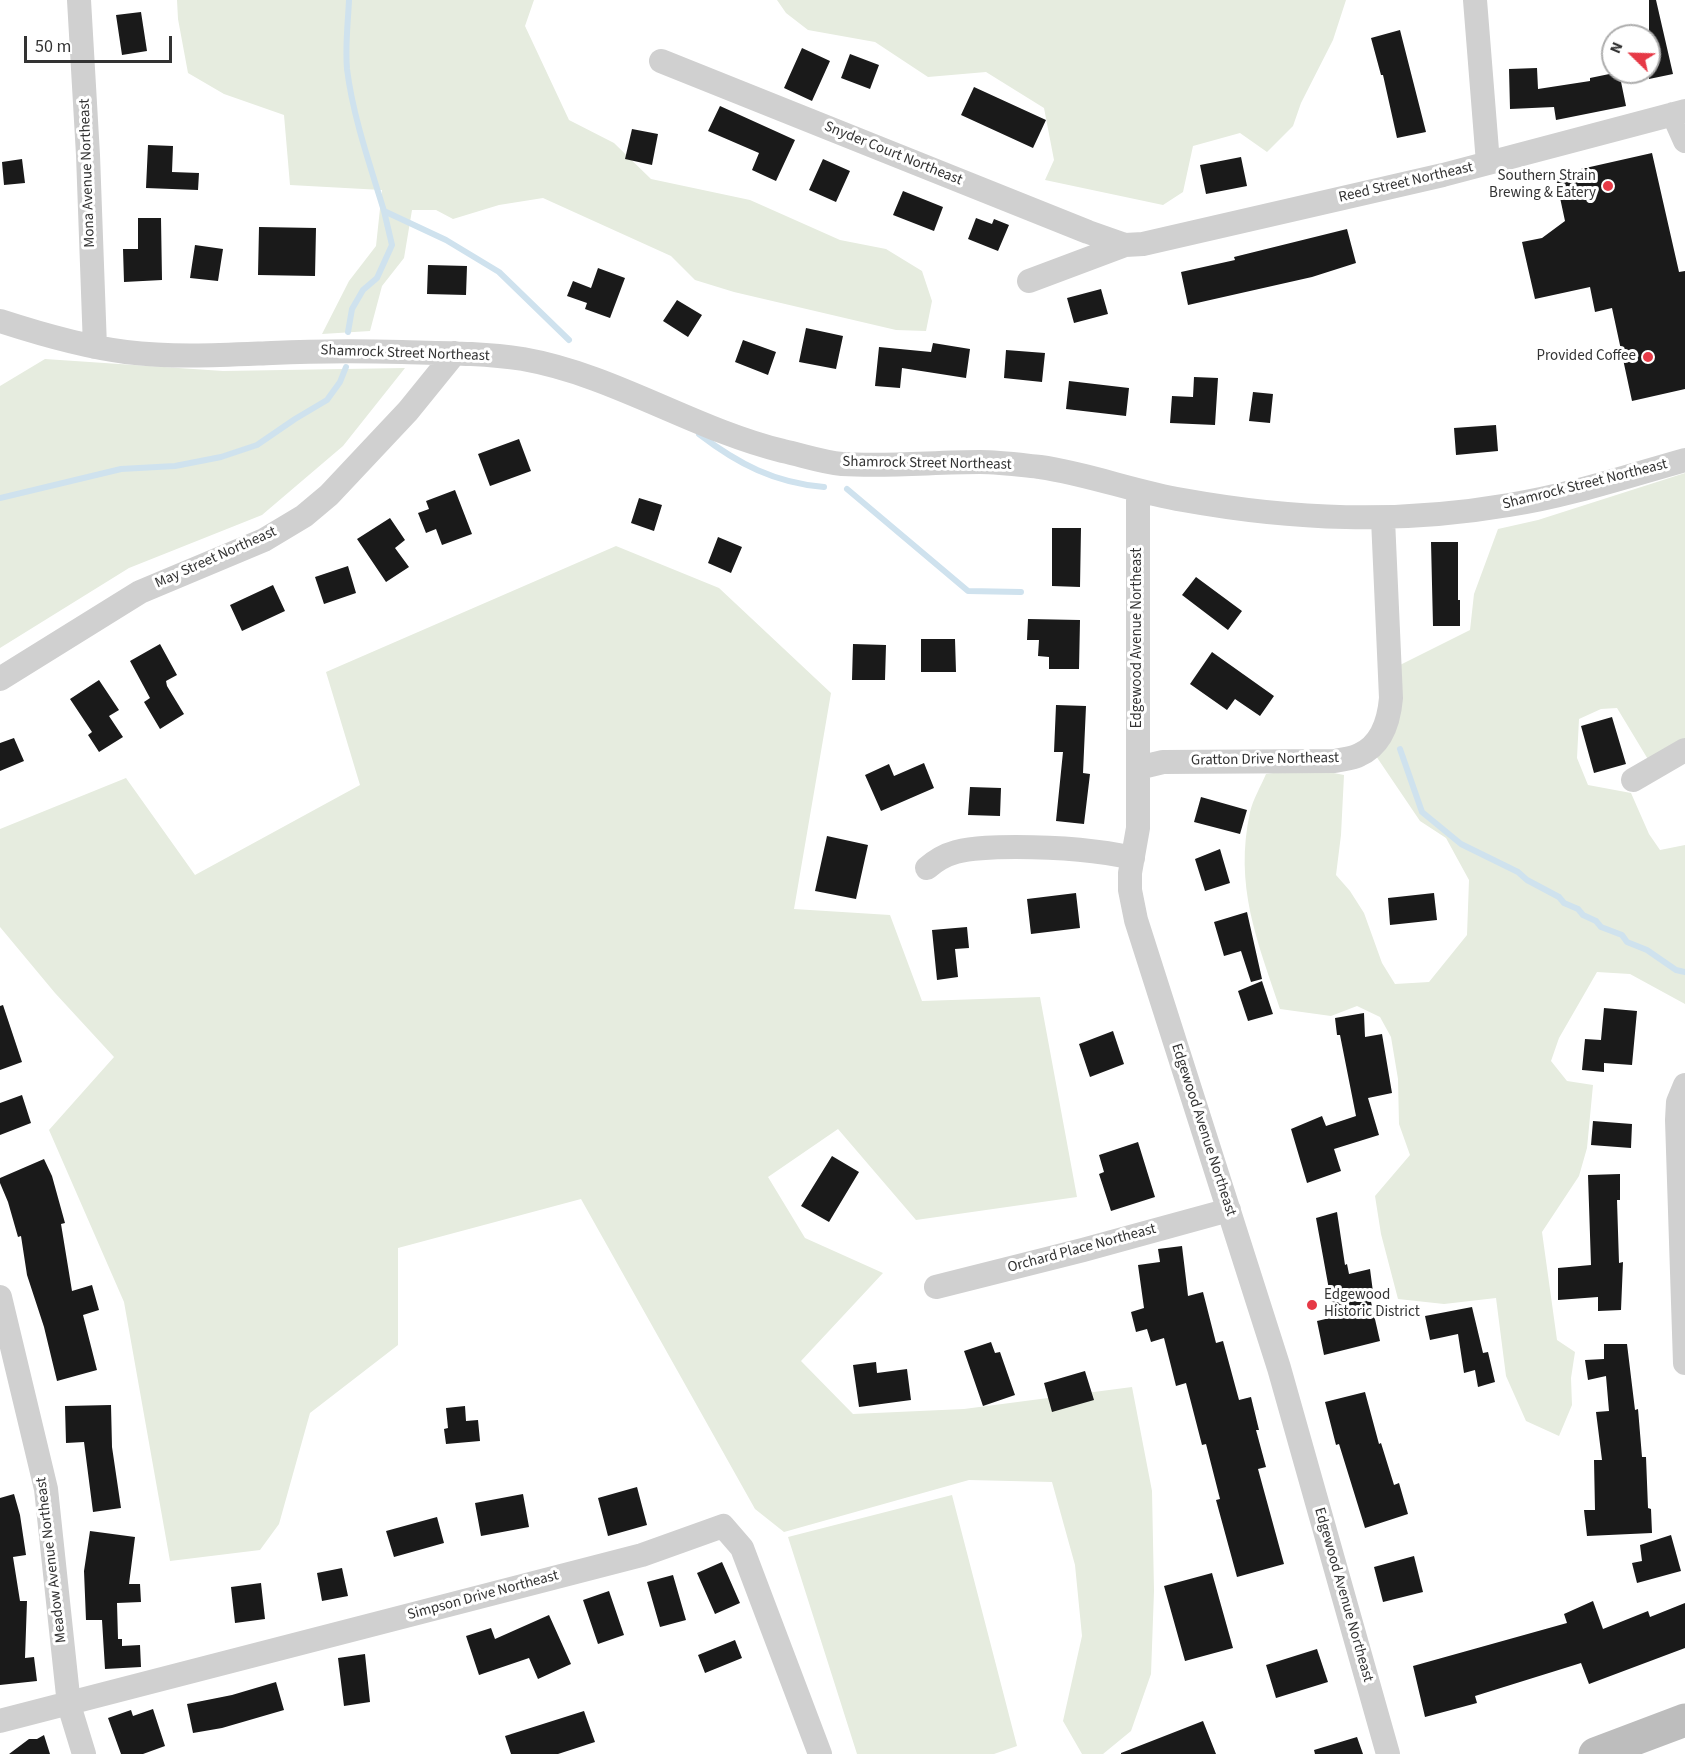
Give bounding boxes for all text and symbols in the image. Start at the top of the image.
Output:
scale bar [27,24,176,62]
north arrow [1601,24,1661,84]
text: 50 m [35,34,71,59]
text: N [1604,39,1628,57]
street label: Mona Avenue Northeast [76,98,100,248]
street label: Snyder Court Northeast [821,118,965,190]
street label: Reed Street Northeast [1337,159,1475,207]
place label: Southern Strain Brewing & Eatery [1489,168,1596,203]
marker: Southern Strain Brewing & Eatery [1601,179,1615,193]
street label: Shamrock Street Northeast [320,342,490,366]
place label: Provided Coffee [1537,348,1636,366]
marker: Provided Coffee [1641,350,1655,364]
street label: Shamrock Street Northeast [842,454,1012,474]
street label: Shamrock Street Northeast [1501,456,1669,514]
street label: May Street Northeast [152,523,280,593]
street label: Edgewood Avenue Northeast [1129,548,1147,728]
street label: Gratton Drive Northeast [1191,750,1339,770]
street label: Edgewood Avenue Northeast [1167,1041,1239,1219]
street label: Orchard Place Northeast [1006,1221,1158,1277]
place label: Edgewood Historic District [1324,1287,1420,1322]
marker: Edgewood Historic District [1305,1298,1319,1312]
street label: Meadow Avenue Northeast [33,1476,71,1644]
street label: Edgewood Avenue Northeast [1309,1506,1377,1684]
street label: Simpson Drive Northeast [405,1567,561,1625]

